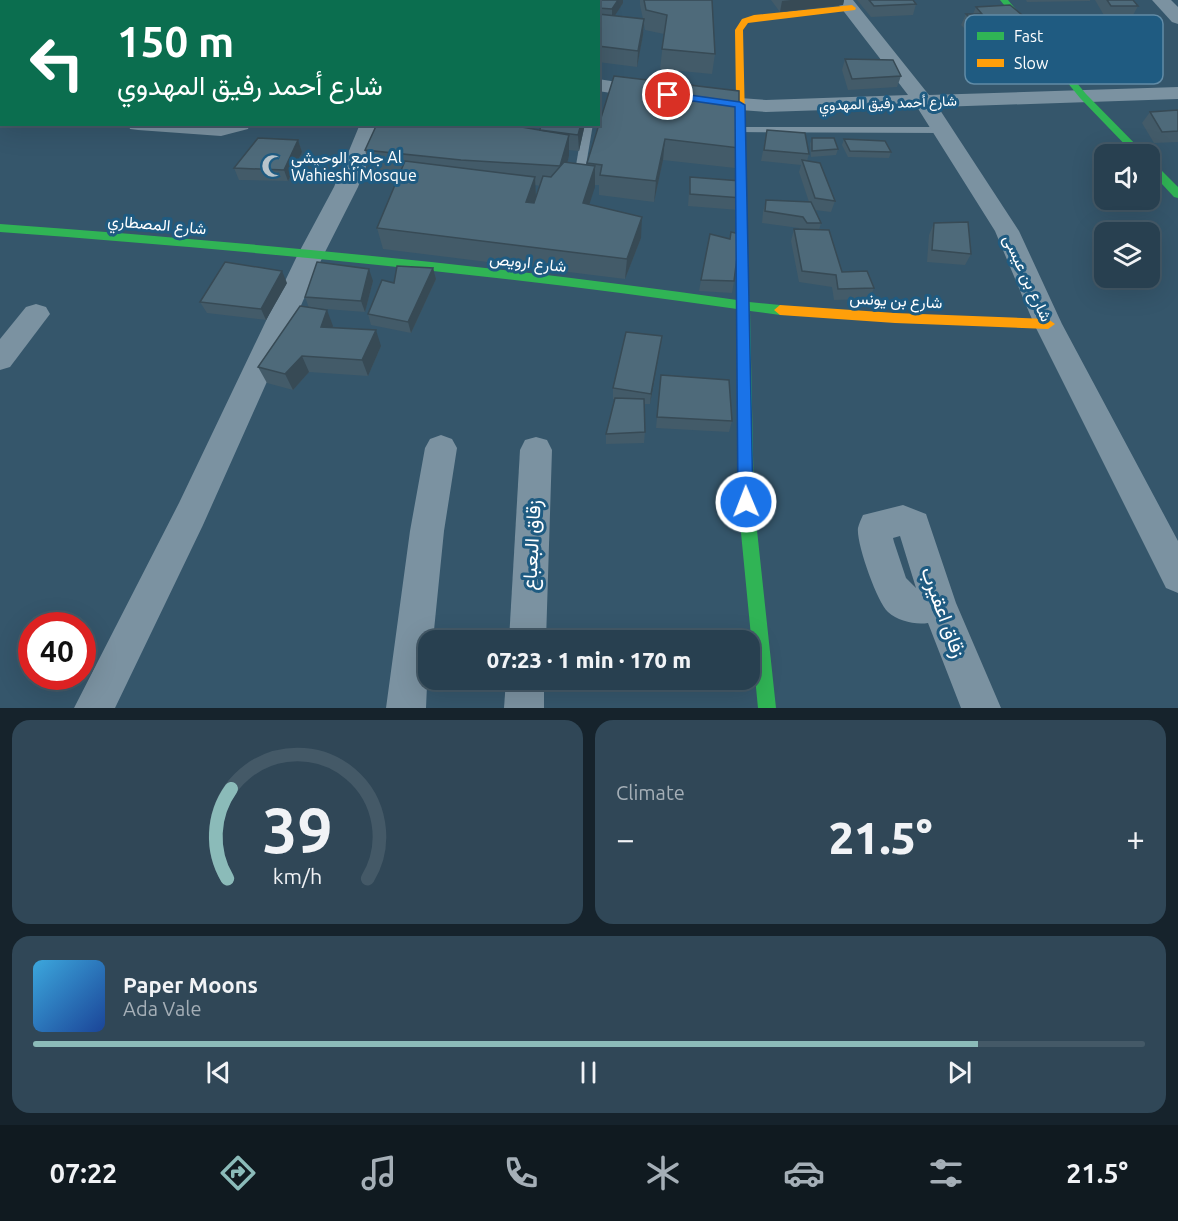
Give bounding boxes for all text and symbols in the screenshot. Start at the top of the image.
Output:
legend [965,15,1163,84]
text: 150 m [117,18,234,65]
icon: left [18,24,96,102]
text: Fast [1014,27,1044,45]
text: Slow [1014,54,1049,72]
pin [642,69,693,120]
text: شارع أحمد رفيق المهدوي [117,70,383,100]
icon: arrive [651,78,684,111]
street label: شارع أحمد رفيق المهدوي [819,93,957,117]
map controls [1094,144,1160,288]
button: sound [1094,144,1160,210]
place label: جامع الوحيشي Al Wahieshi Mosque [291,148,417,184]
mosque icon: جامع الوحيشي Al Wahieshi Mosque [260,153,286,179]
street label: شارع المصطاري [107,211,207,242]
button: layers [1094,222,1160,288]
street label: شارع بن عيسى [997,232,1056,326]
street label: شارع ارويص [488,249,567,278]
street label: شارع بن يونس [849,289,943,314]
position arrow [714,470,778,534]
street label: زقاق البعباع [517,499,548,591]
street label: زقاق اعقيرب [915,563,971,661]
speed limit sign: 40 [18,612,96,690]
text: 07:23 · 1 min · 170 m [487,647,691,672]
text: Climate [616,781,685,804]
text: 39 [262,795,333,865]
text: 21.5° [829,812,932,863]
text: − [616,820,635,857]
text: + [1126,820,1145,857]
text: km/h [273,864,322,888]
text: Paper Moons [123,972,258,997]
text: Ada Vale [123,997,201,1020]
icon: previous [202,1056,235,1089]
icon: pause [572,1056,605,1089]
icon: next [943,1056,976,1089]
icon: directions [217,1152,259,1194]
icon: music [358,1152,400,1194]
icon: phone [500,1152,542,1194]
icon: climate [642,1152,684,1194]
icon: car [783,1152,825,1194]
icon: filters [925,1152,967,1194]
text: 07:22 [50,1158,117,1188]
text: 21.5° [1066,1158,1128,1188]

